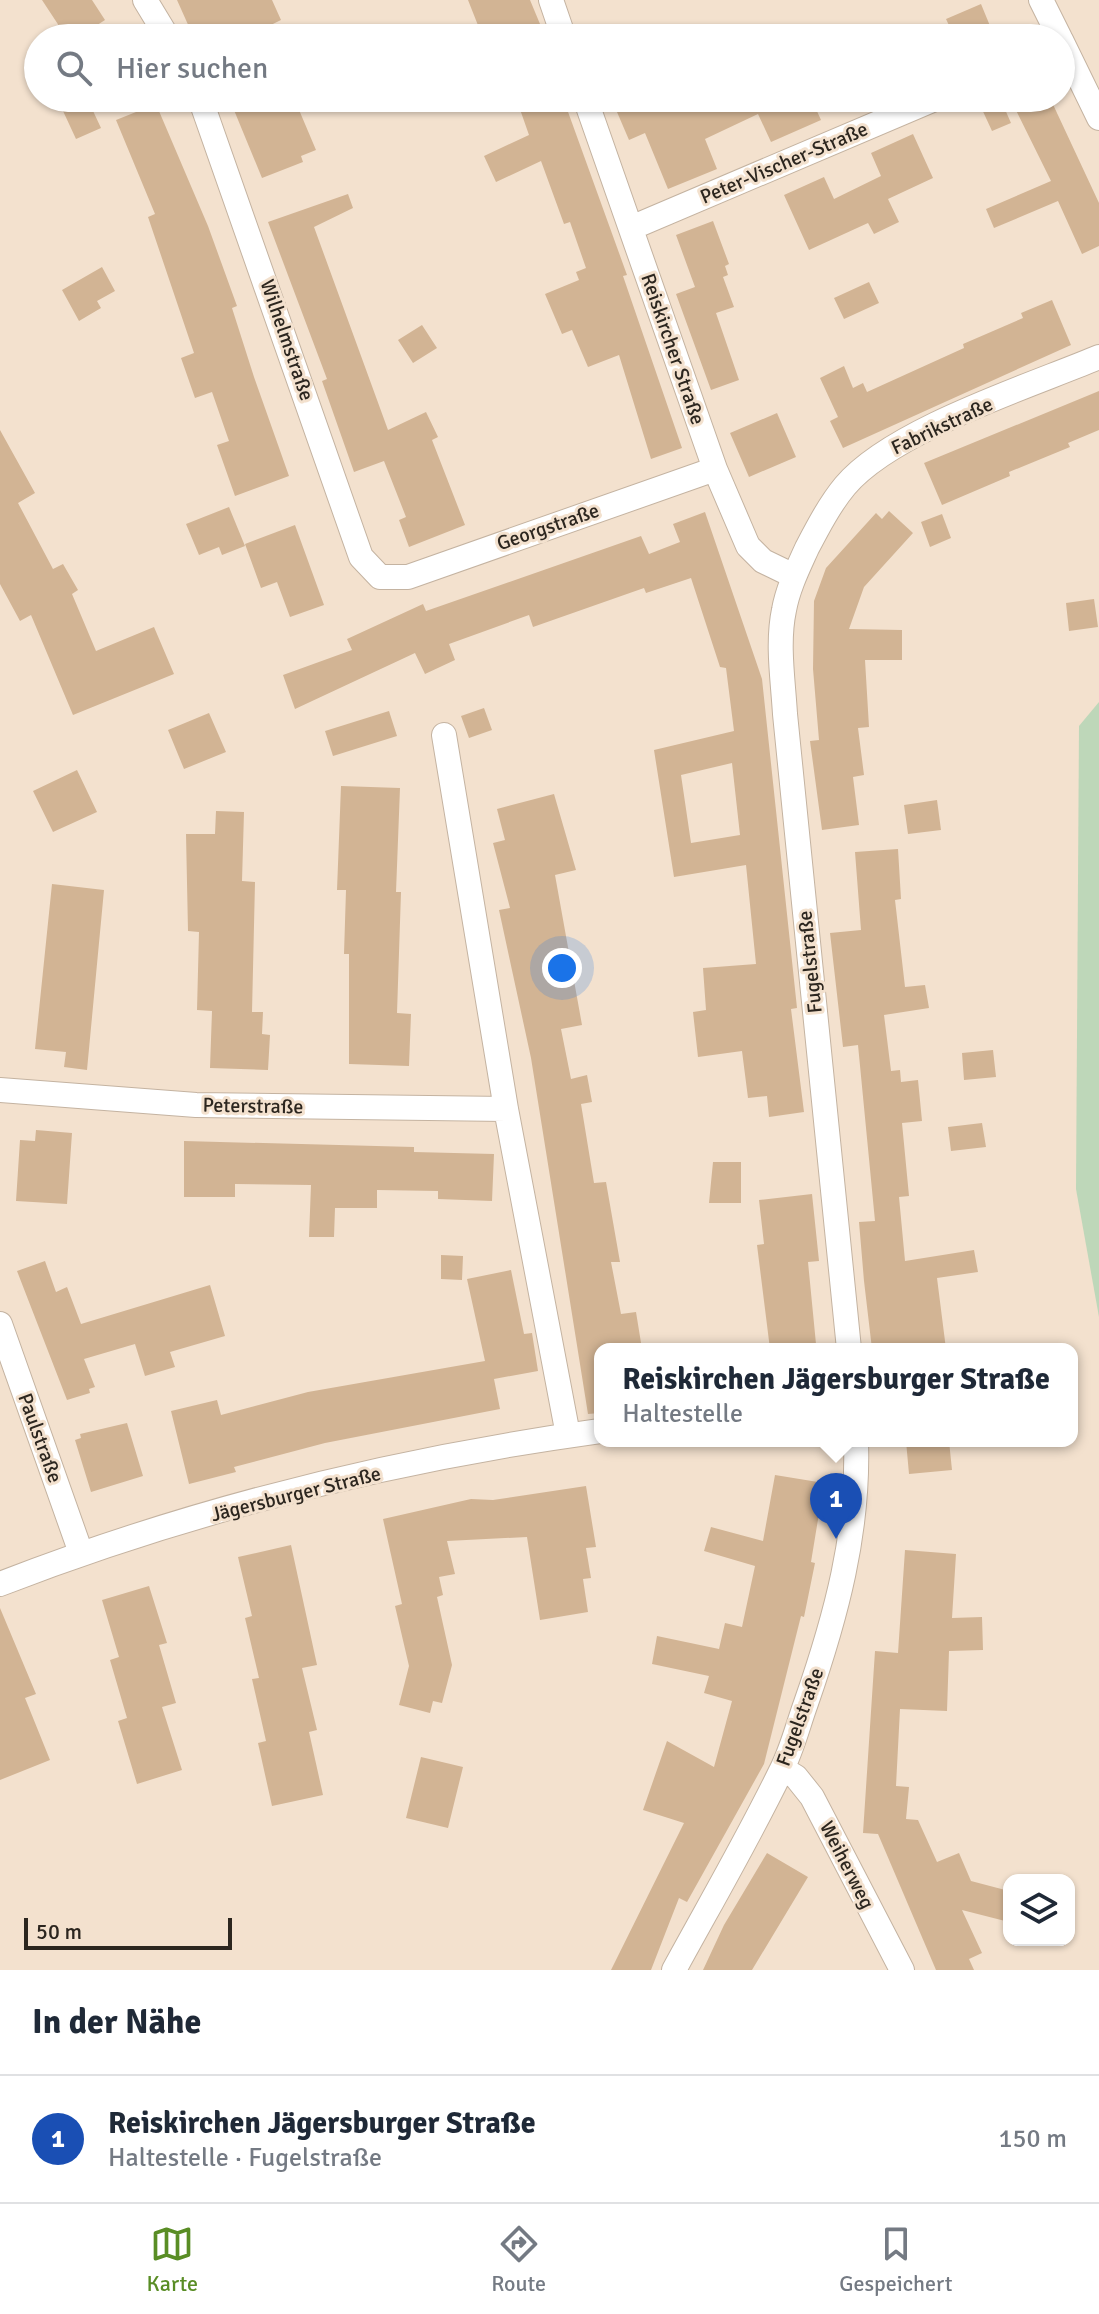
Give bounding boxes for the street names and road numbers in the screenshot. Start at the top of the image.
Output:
street label: Peter-Vischer-Straße [696,116,872,210]
street label: Reiskircher Straße [635,270,711,428]
street label: Wilhelmstraße [255,276,319,404]
street label: Fabrikstraße [887,392,997,460]
street label: Georgstraße [494,498,602,556]
street label: Fugelstraße [792,909,828,1015]
street label: Peterstraße [202,1093,304,1119]
street label: Paulstraße [12,1390,68,1486]
street label: Jägersburger Straße [208,1461,384,1527]
street label: Fugelstraße [771,1664,829,1770]
street label: Weiherweg [814,1817,880,1913]

